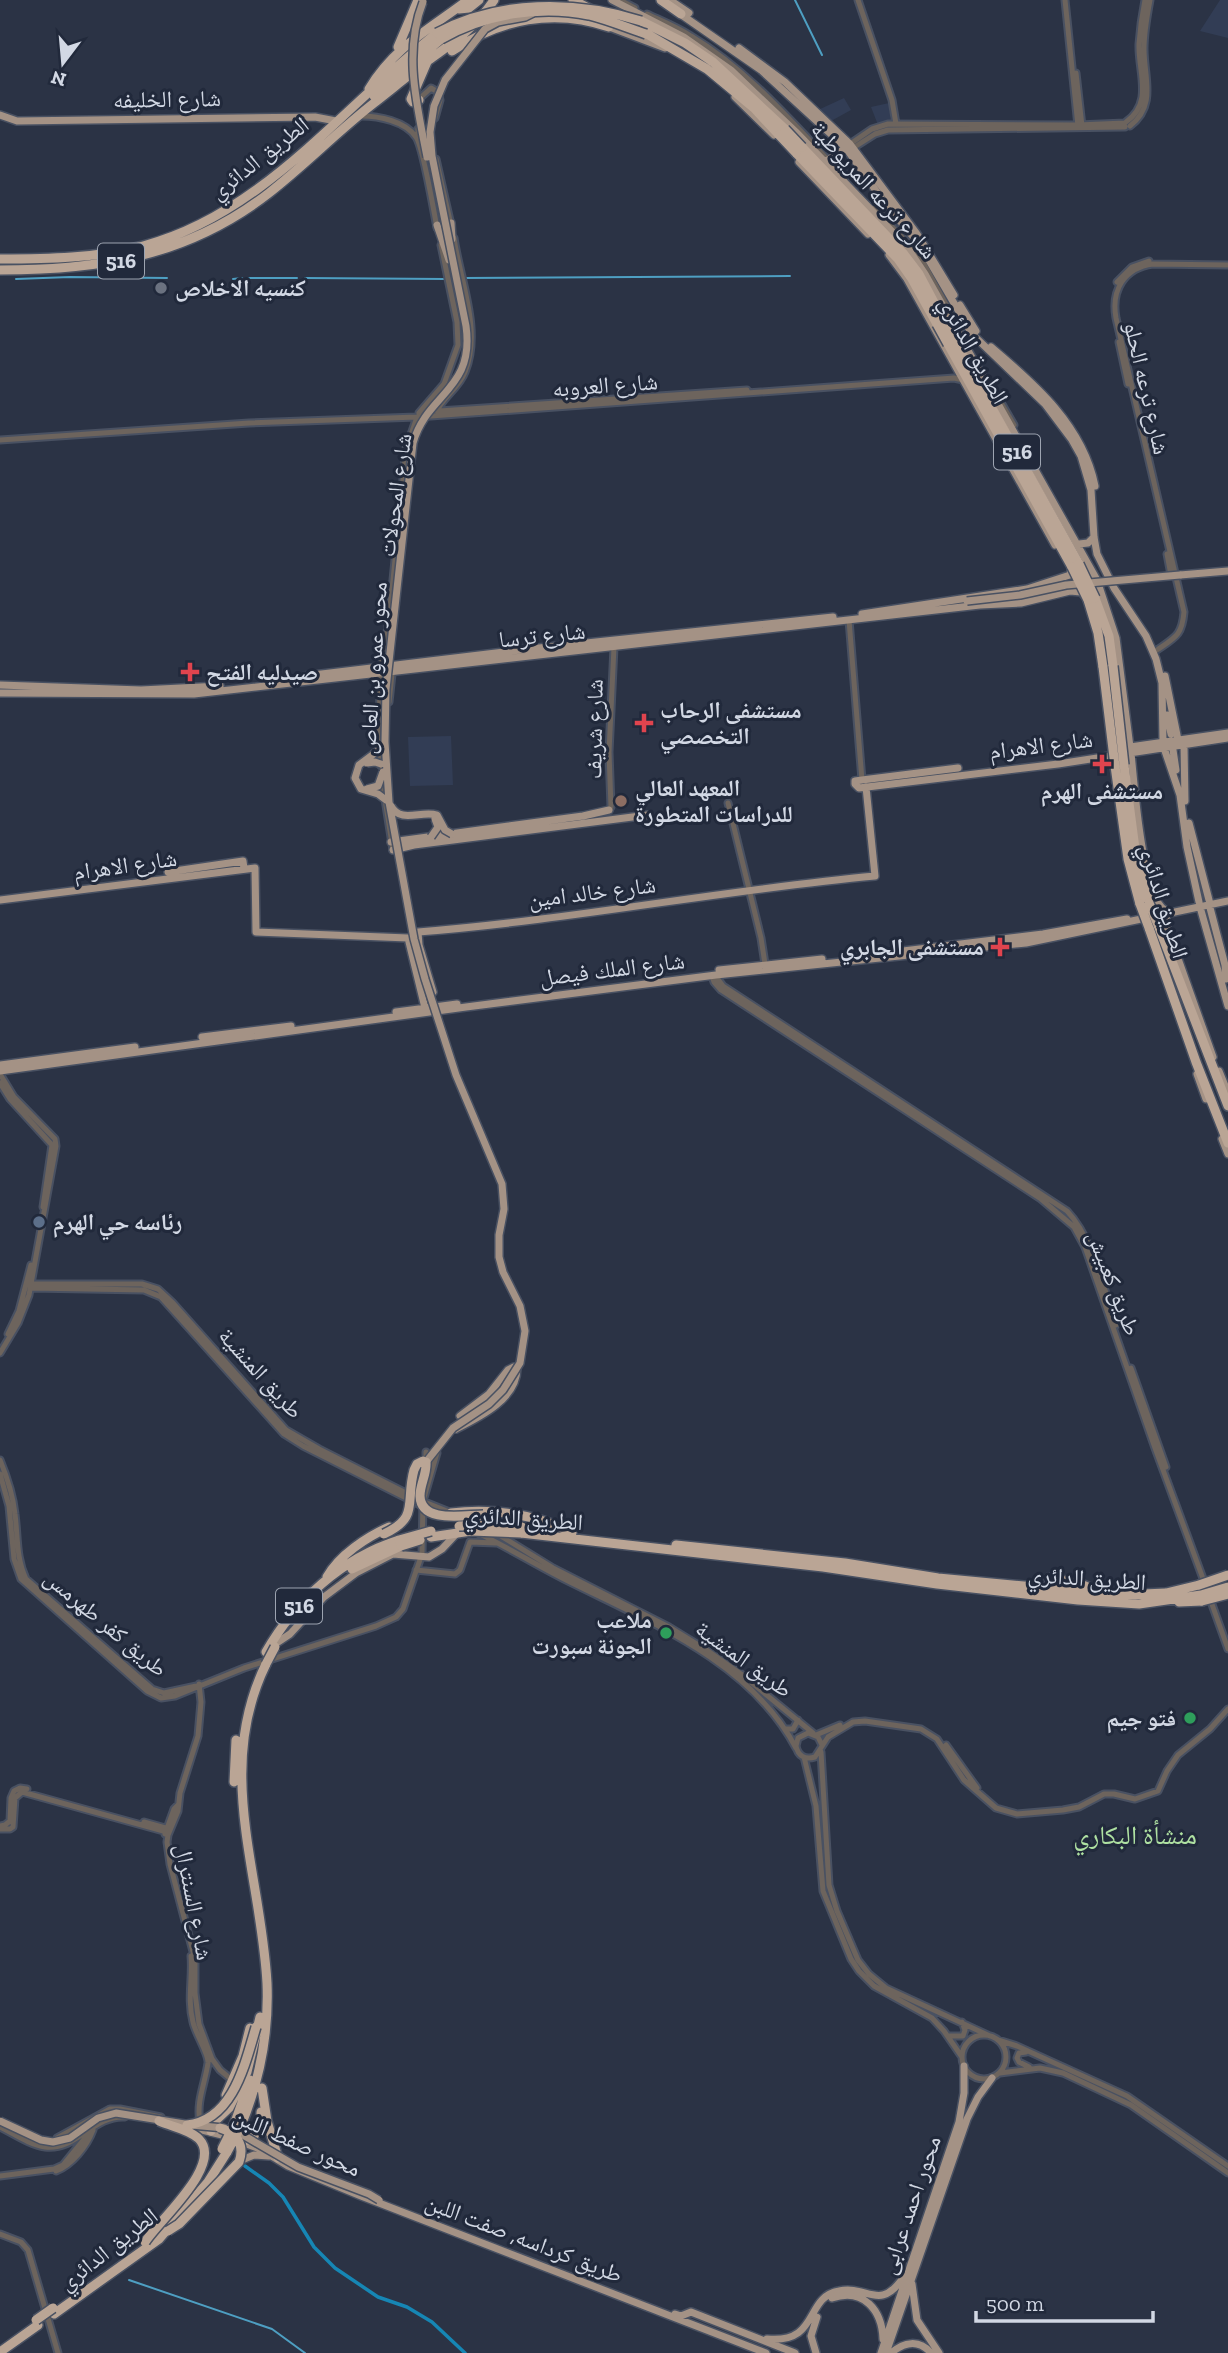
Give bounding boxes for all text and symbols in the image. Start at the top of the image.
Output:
north arrow [28,28,98,98]
text: N [48,66,69,92]
street label: شارع الخليفه [113,84,221,115]
street label: الطريق الدائري [204,110,317,209]
street label: شارع ترعه المريوطية [804,116,943,265]
road number: 516 [98,244,144,278]
place label: كنسيه الاخلاص [175,274,306,302]
marker: كنسيه الاخلاص [153,280,169,296]
street label: الطريق الدائري [929,291,1015,411]
street label: شارع ترعه الحلو [1117,319,1176,457]
street label: شارع العروبه [551,367,659,404]
street label: شارع المحولات [372,431,419,559]
road number: 516 [994,434,1040,470]
street label: محور عمرو بن العاص [353,581,393,755]
street label: شارع ترسا [497,617,587,654]
place label: صيدليه الفتح [206,658,318,687]
marker: صيدليه الفتح [180,662,200,682]
street label: شارع شريف [579,679,610,779]
place label: مستشفى الرحاب التخصصي [660,696,802,755]
marker: مستشفى الرحاب التخصصي [634,713,654,733]
street label: شارع الاهرام [988,725,1095,767]
marker: مستشفى الهرم [1092,754,1112,774]
place label: المعهد العالي للدراسات المتطورة [635,774,793,828]
place label: مستشفى الهرم [1041,777,1163,807]
marker: المعهد العالي للدراسات المتطورة [613,793,629,809]
street label: الطريق الدائري [1129,840,1195,963]
street label: شارع الاهرام [72,844,179,888]
street label: شارع خالد امين [527,870,657,915]
place label: مستشفى الجابري [840,933,984,966]
marker: مستشفى الجابري [990,937,1010,957]
street label: شارع الملك فيصل [538,946,686,993]
place label: رئاسه حي الهرم [53,1208,182,1241]
marker: رئاسه حي الهرم [31,1214,47,1230]
street label: طريق كعبيش [1081,1227,1147,1339]
street label: طريق المنشية [213,1322,309,1424]
street label: الطريق الدائري [464,1500,584,1541]
street label: الطريق الدائري [1027,1560,1147,1601]
street label: طريق كفر طهرمس [39,1563,173,1683]
road number: 516 [276,1588,322,1624]
place label: ملاعب الجونة سبورت [532,1606,652,1660]
street label: طريق المنشية [690,1615,798,1703]
marker: ملاعب الجونة سبورت [658,1625,674,1641]
place label: فتو جيم [1106,1704,1176,1734]
marker: فتو جيم [1182,1710,1198,1726]
district label: منشأة البكاري [1073,1819,1197,1856]
street label: شارع السنترال [168,1841,219,1963]
street label: محور صفط اللبن [229,2101,365,2183]
street label: محور احمد عرابى [873,2132,947,2278]
street label: طريق كرداسه, صفت اللبن [422,2188,626,2288]
street label: الطريق الدائري [53,2201,166,2300]
scale bar [976,2280,1153,2324]
text: 500 m [986,2291,1044,2316]

